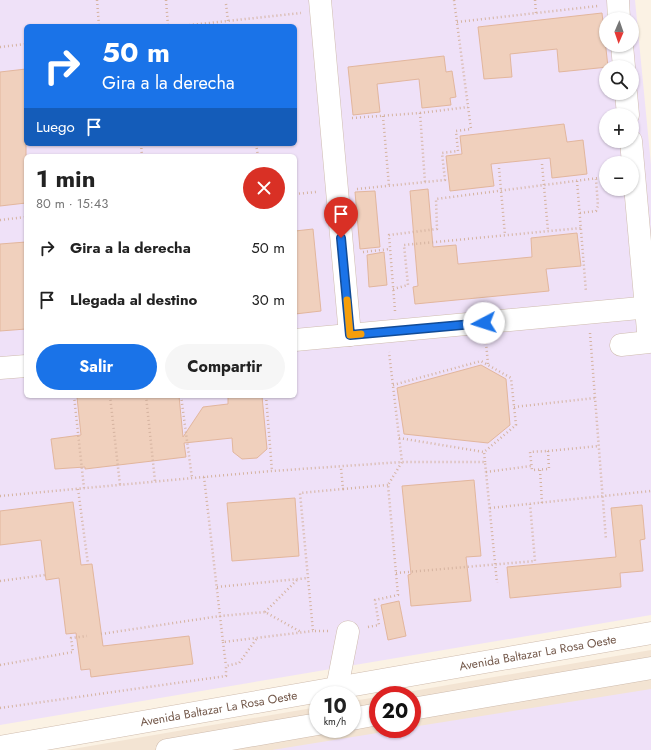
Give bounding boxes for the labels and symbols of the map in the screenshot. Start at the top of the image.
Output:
north arrow [599,12,639,52]
pin [324,197,358,238]
position arrow [463,302,505,344]
street label: Avenida Baltazar La Rosa Oeste [458,630,618,675]
street label: Avenida Baltazar La Rosa Oeste [139,686,299,731]
speed limit sign: 20 [369,686,421,738]

